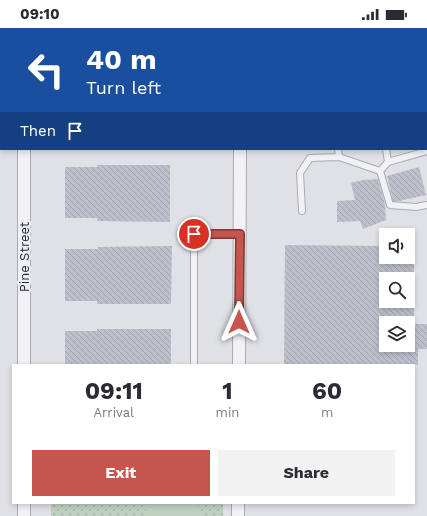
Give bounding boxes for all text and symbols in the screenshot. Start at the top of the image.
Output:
text: 09:10 [20,5,60,23]
text: 40 m [86,43,156,76]
icon: left [20,44,72,96]
text: Turn left [86,77,161,98]
icon: arrive [64,120,86,142]
text: Then [20,122,56,140]
pin [177,217,211,251]
street label: Pine Street [17,221,32,292]
icon: arrive [183,223,205,245]
map controls [379,228,415,352]
button: sound [379,228,415,264]
button: search [379,272,415,308]
position arrow [218,301,260,343]
button: layers [379,316,415,352]
text: 09:11 [85,377,143,405]
text: 1 [222,377,233,405]
text: 60 [312,377,342,405]
text: Arrival [93,405,134,420]
text: min [216,405,239,420]
text: m [321,405,333,420]
button: Exit [32,450,210,496]
button: Share [218,450,395,496]

